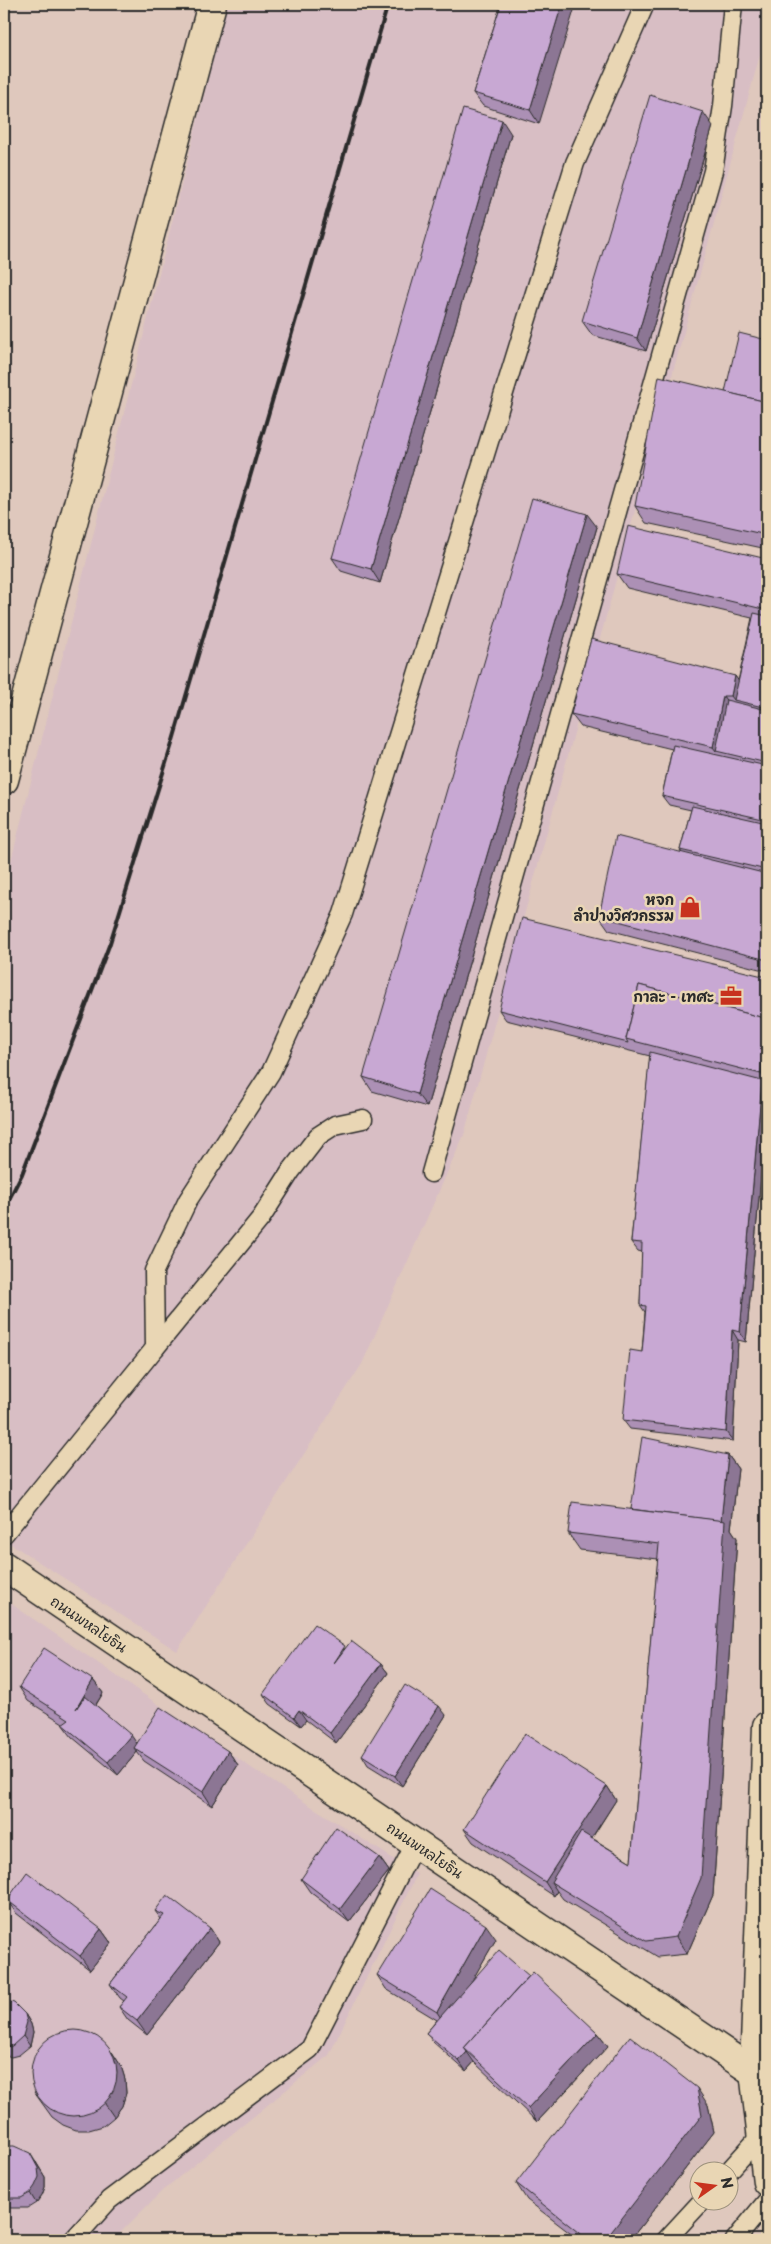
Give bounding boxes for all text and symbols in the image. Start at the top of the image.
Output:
place label: หจก ลำปางวิศวกรรม [573,889,674,926]
shop icon: หจก ลำปางวิศวกรรม [677,894,703,920]
office icon: กาละ - เทศะ [718,983,744,1009]
place label: กาละ - เทศะ [634,986,714,1007]
street label: ถนนพหลโยธิน [47,1591,132,1658]
street label: ถนนพหลโยธิน [383,1817,468,1884]
north arrow [688,2162,738,2212]
text: N [716,2175,739,2191]

